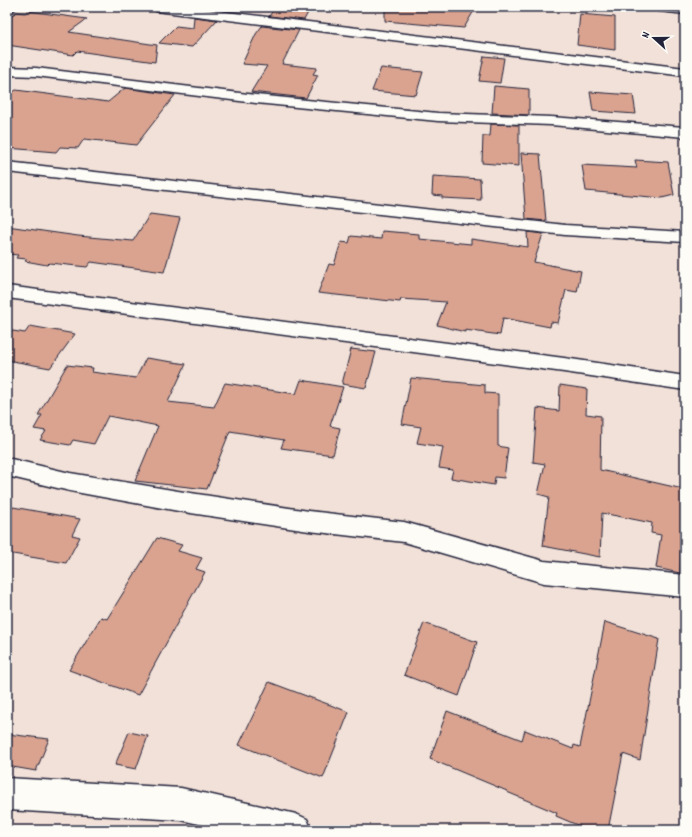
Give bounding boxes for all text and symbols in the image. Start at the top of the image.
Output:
north arrow [634,18,674,58]
text: N [638,29,655,41]

